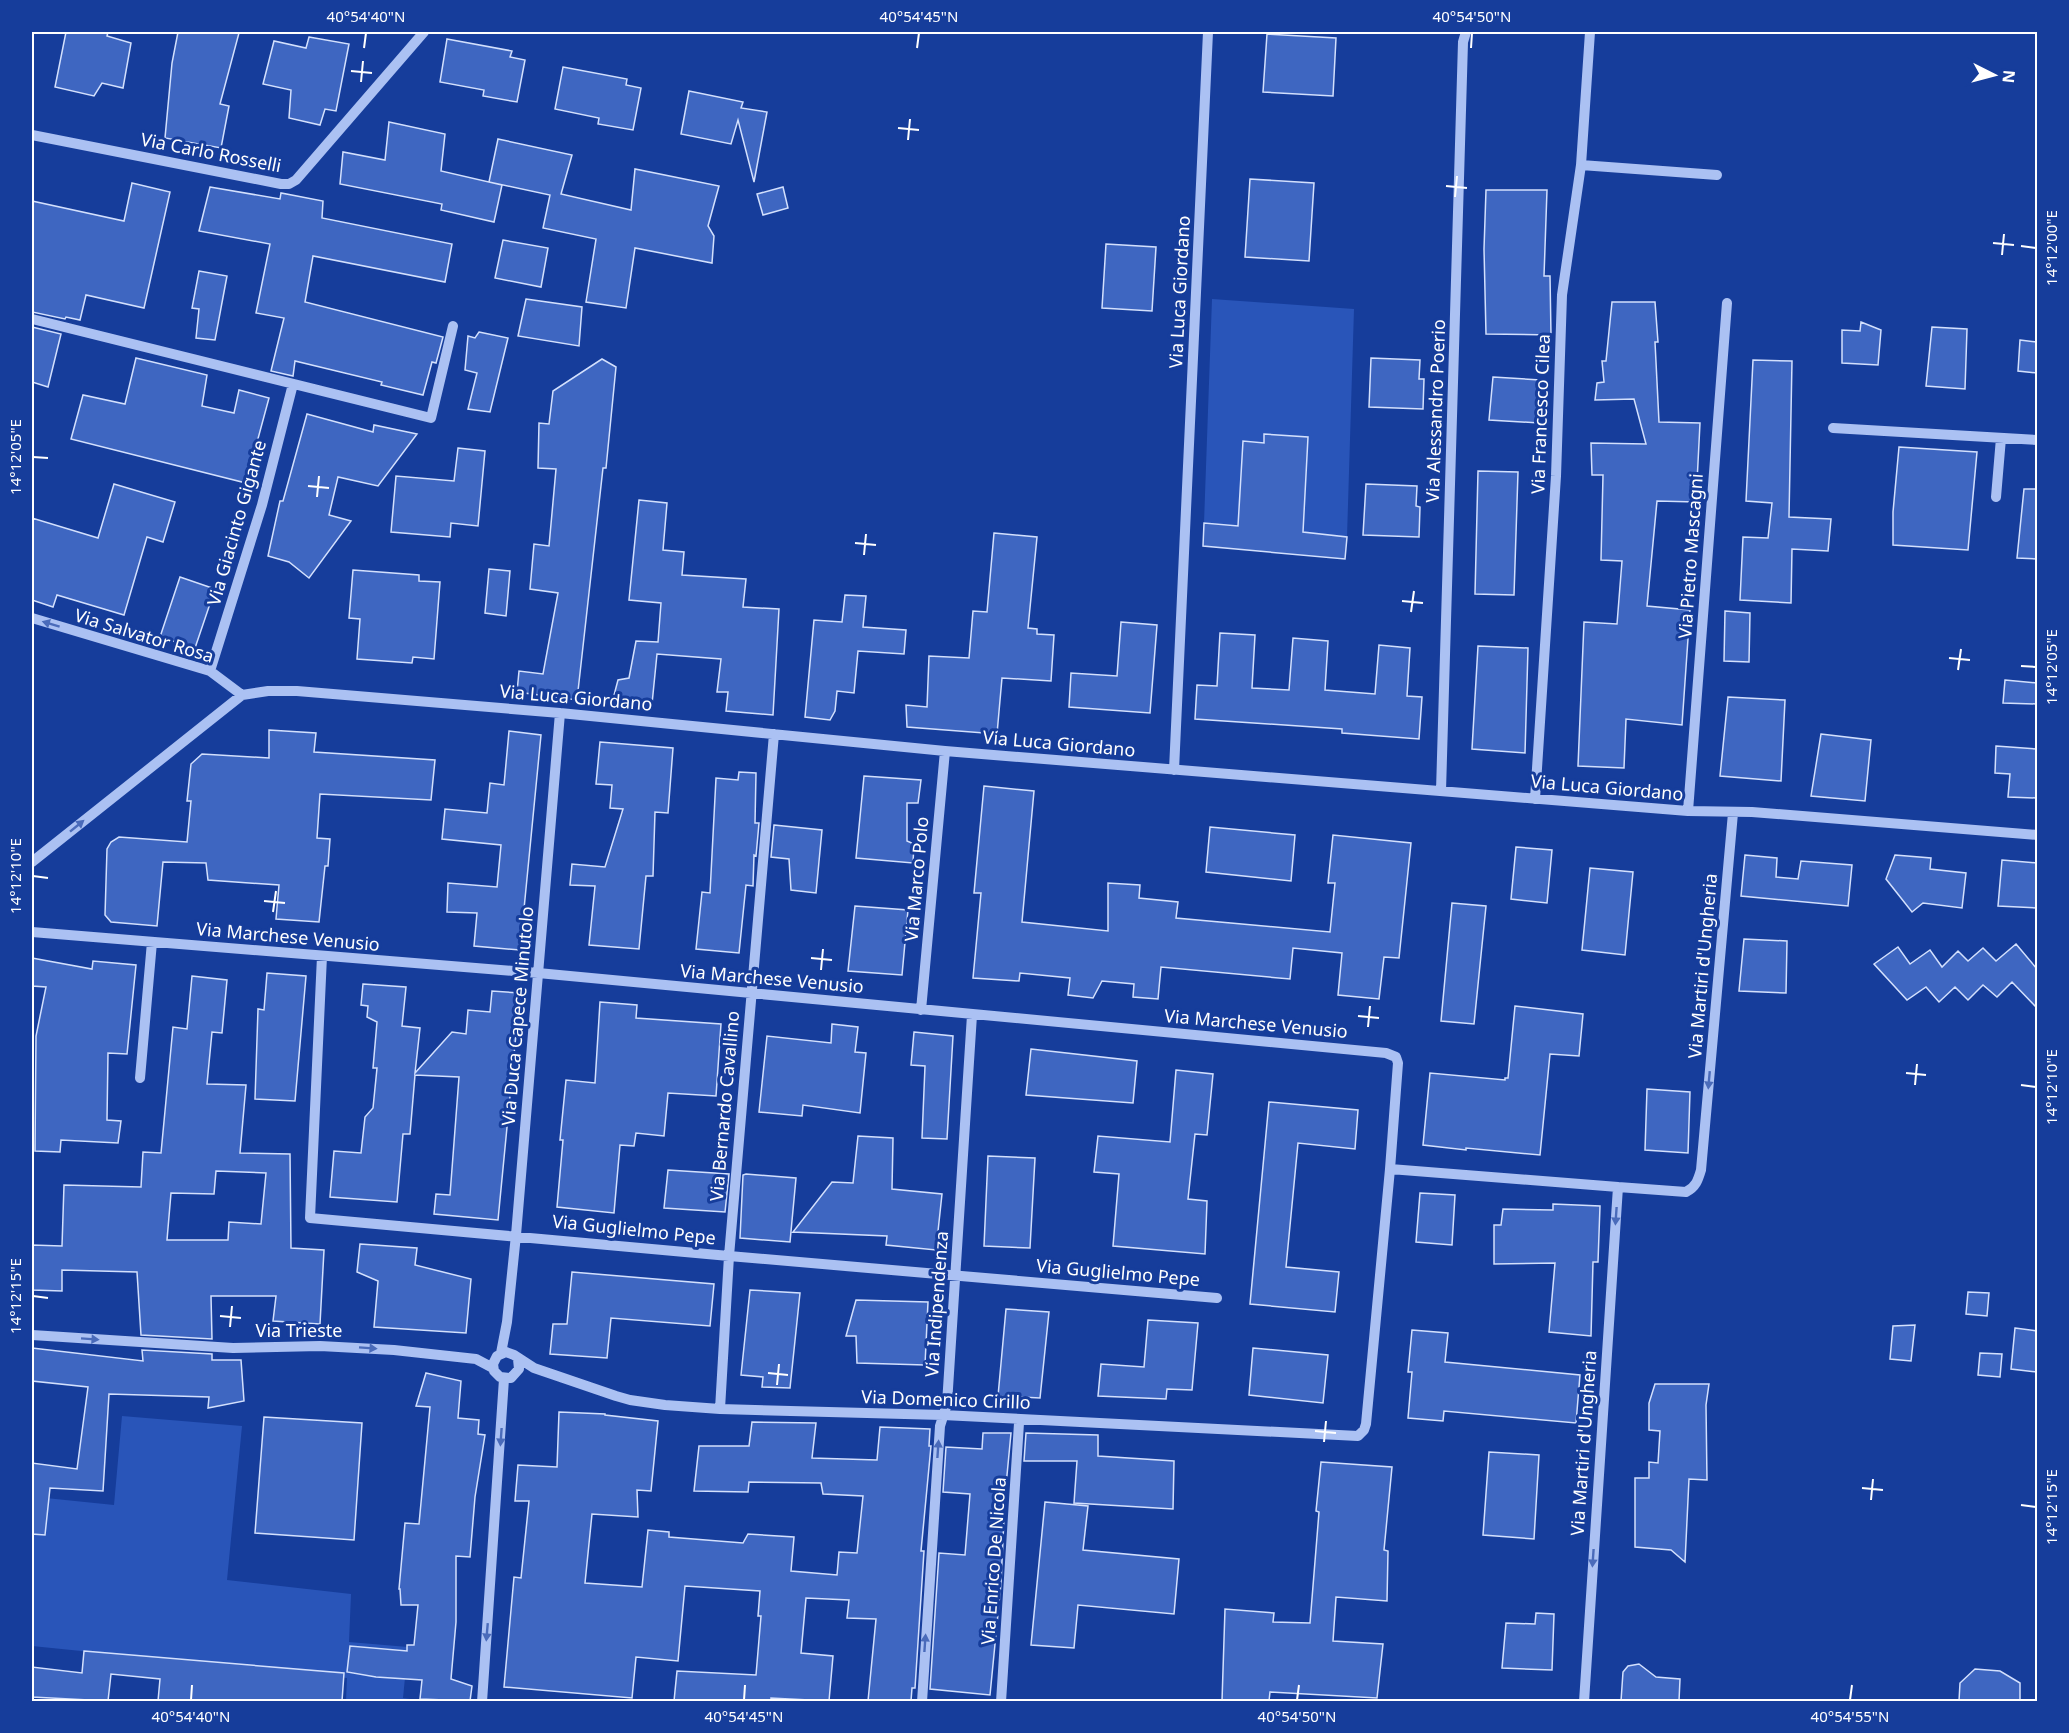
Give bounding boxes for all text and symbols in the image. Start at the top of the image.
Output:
text: 40°54'40"N [327,6,405,26]
text: 40°54'45"N [880,6,958,26]
text: 40°54'50"N [1433,6,1511,26]
north arrow [1964,45,2024,105]
text: N [1997,69,2021,84]
street label: Via Carlo Rosselli [139,127,284,177]
text: 14°12'00"E [2041,210,2061,286]
street label: Via Luca Giordano [1163,215,1195,369]
street label: Via Alessandro Poerio [1420,319,1450,503]
street label: Via Francesco Cilea [1525,333,1555,495]
text: 14°12'05"E [5,419,25,495]
street label: Via Giacinto Gigante [201,437,271,608]
street label: Via Pietro Mascagni [1672,472,1708,639]
street label: Via Salvator Rosa [72,602,217,668]
one-way arrow [42,619,60,628]
text: 14°12'05"E [2041,629,2061,705]
street label: Via Luca Giordano [499,678,653,716]
street label: Via Luca Giordano [982,724,1136,762]
street label: Via Luca Giordano [1530,768,1684,806]
street label: Via Marco Polo [899,815,933,942]
one-way arrow [69,819,85,832]
text: 14°12'10"E [5,838,25,914]
street label: Via Martiri d'Ungheria [1682,872,1722,1060]
street label: Via Duca Capece Minutolo [495,905,539,1127]
street label: Via Marchese Venusio [195,916,381,956]
street label: Via Marchese Venusio [679,958,865,998]
street label: Via Marchese Venusio [1163,1003,1349,1043]
street label: Via Bernardo Cavallino [704,1010,744,1202]
text: 14°12'10"E [2041,1049,2061,1125]
one-way arrow [1704,1071,1714,1090]
one-way arrow [1611,1207,1621,1226]
street label: Via Guglielmo Pepe [551,1208,717,1250]
street label: Via Indipendenza [919,1230,953,1378]
street label: Via Guglielmo Pepe [1035,1253,1201,1291]
text: 14°12'15"E [5,1258,25,1334]
street label: Via Trieste [256,1318,342,1342]
one-way arrow [80,1334,99,1344]
one-way arrow [359,1343,378,1353]
street label: Via Martiri d'Ungheria [1565,1349,1601,1536]
street label: Via Domenico Cirillo [861,1384,1031,1414]
one-way arrow [496,1428,506,1447]
one-way arrow [933,1439,943,1458]
text: 14°12'15"E [2041,1469,2061,1545]
street label: Via Enrico De Nicola [975,1476,1011,1646]
one-way arrow [1589,1548,1598,1567]
one-way arrow [482,1622,492,1641]
one-way arrow [921,1634,930,1653]
text: 40°54'40"N [152,1706,230,1726]
text: 40°54'45"N [705,1706,783,1726]
text: 40°54'50"N [1258,1706,1336,1726]
text: 40°54'55"N [1811,1706,1889,1726]

